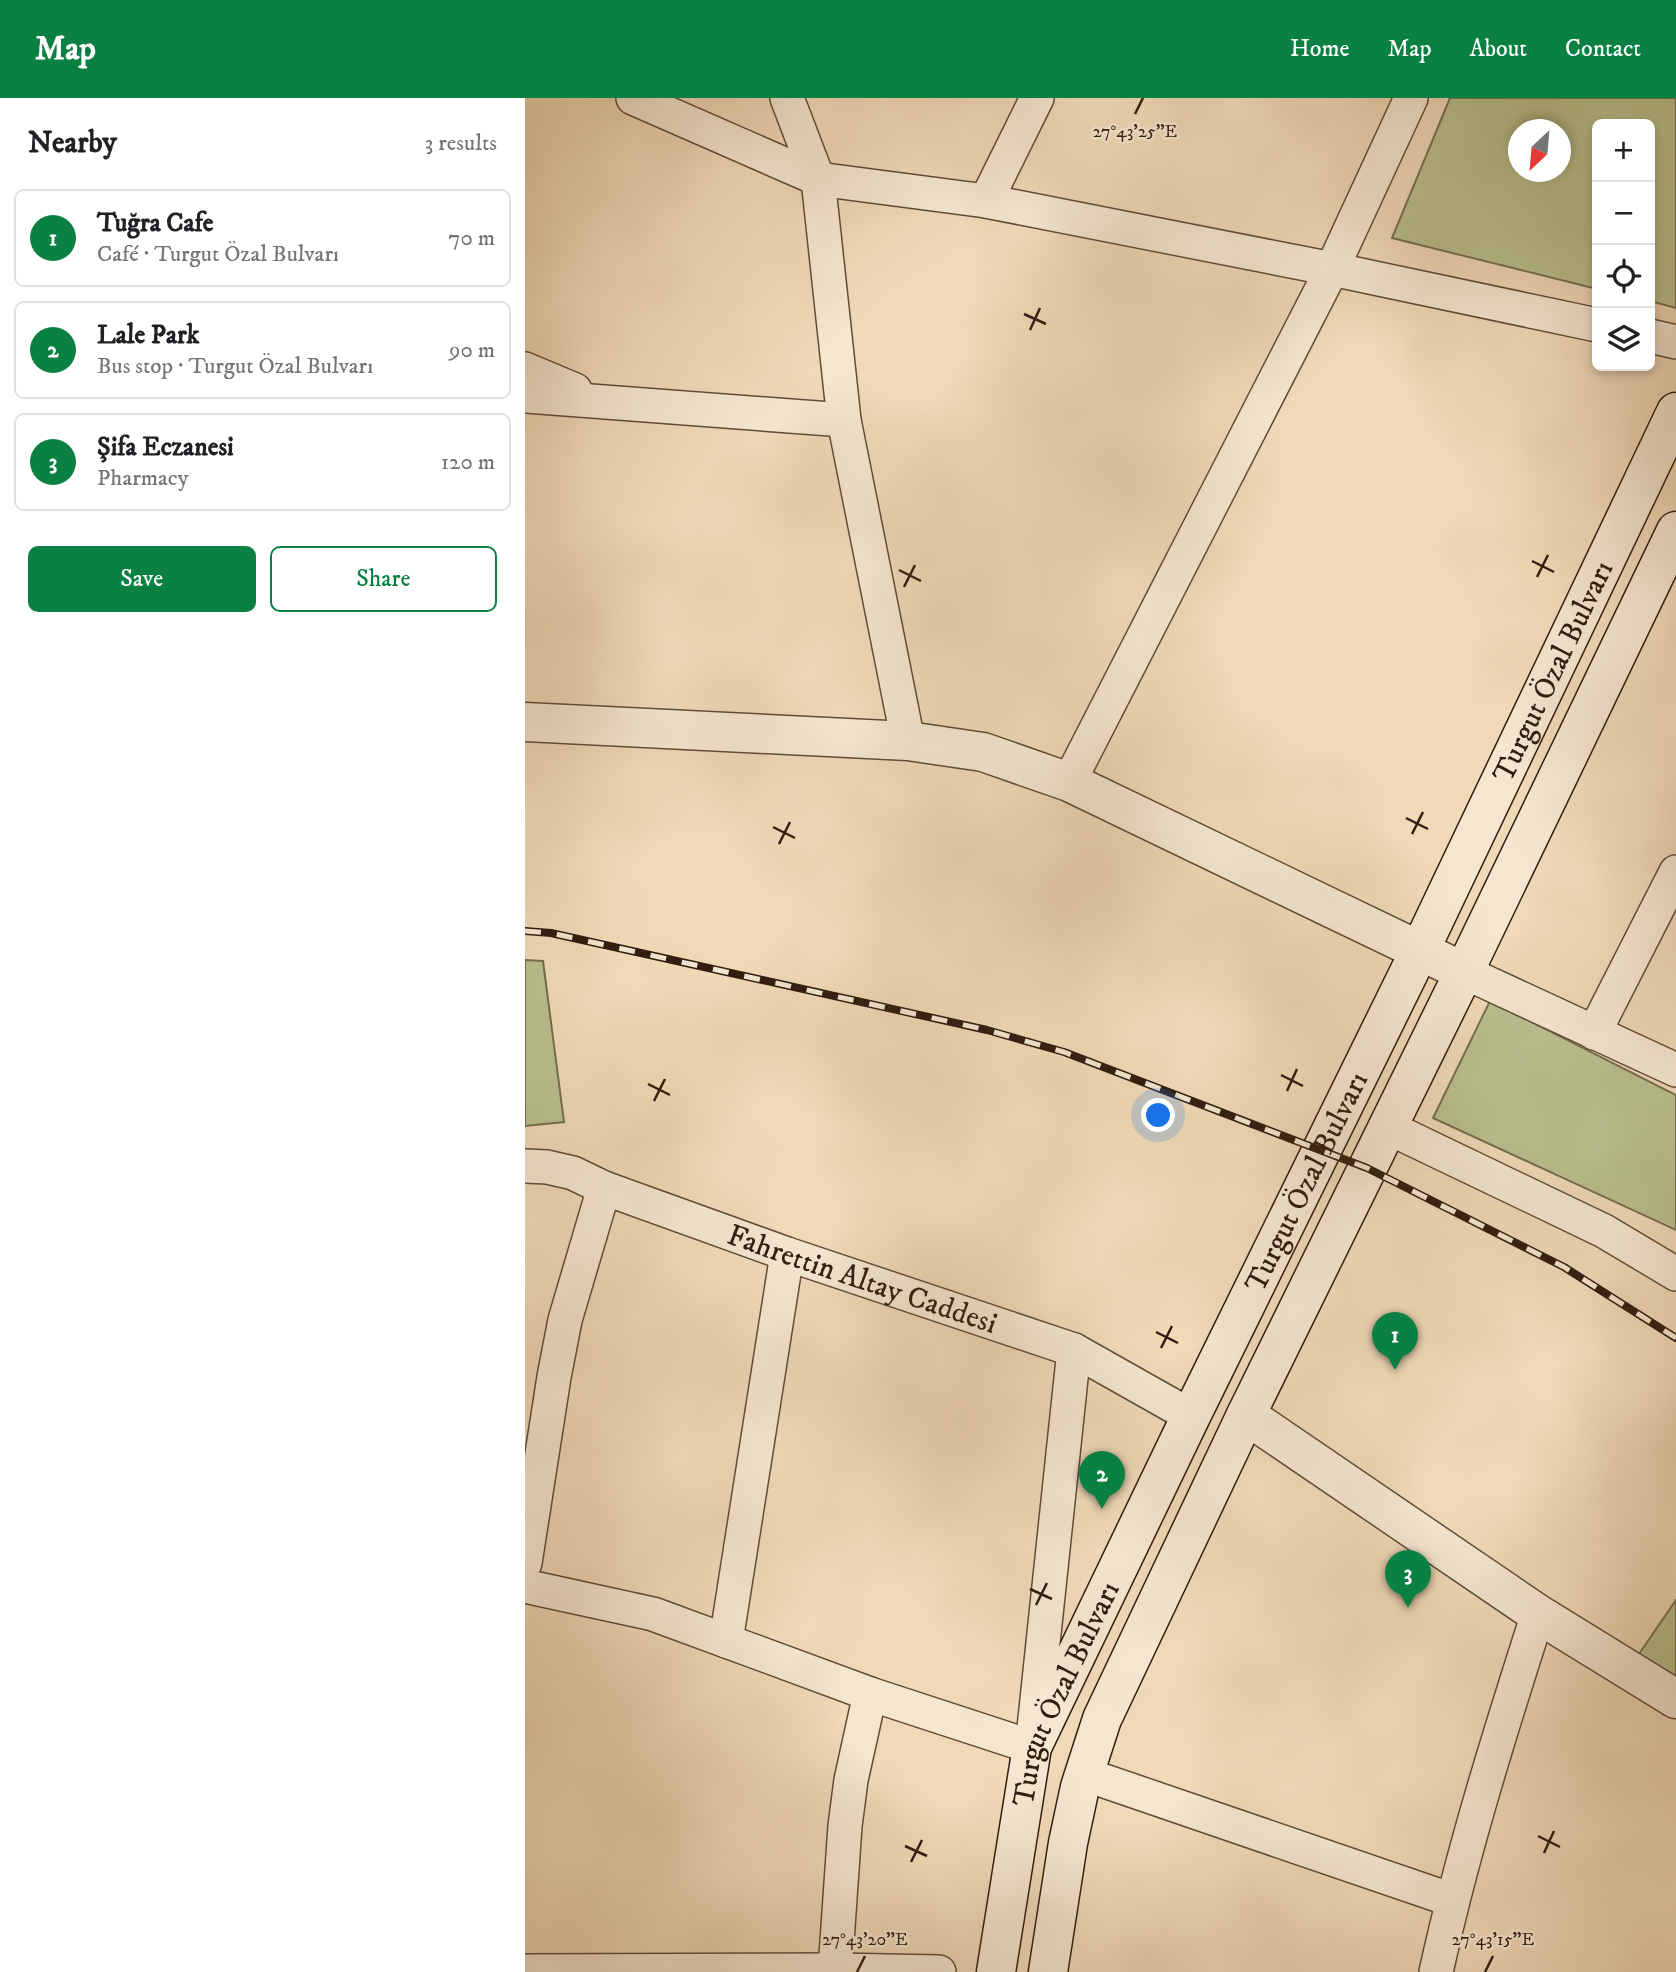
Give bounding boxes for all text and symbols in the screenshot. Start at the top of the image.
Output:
text: Map [35,29,96,70]
text: Home [1290,34,1349,64]
text: Map [1387,34,1432,64]
text: About [1470,34,1527,64]
text: Contact [1565,34,1641,64]
north arrow [1508,119,1571,182]
map controls [1592,119,1655,371]
button: + [1592,119,1655,182]
text: 27°43'25"E [1093,121,1178,143]
text: Nearby [28,125,117,162]
text: 3 results [425,129,497,158]
button: − [1592,182,1655,245]
text: Tuğra Cafe [97,207,214,240]
text: 1 [49,224,57,253]
text: 70 m [448,224,495,253]
text: Café · Turgut Özal Bulvarı [97,240,339,269]
button: locate [1592,245,1655,308]
button: layers [1592,308,1655,371]
text: Lale Park [97,319,199,352]
text: 2 [47,336,59,365]
text: 90 m [449,336,495,365]
text: Bus stop · Turgut Özal Bulvarı [97,352,373,381]
text: Şifa Eczanesi [97,431,234,464]
text: 3 [49,448,57,477]
text: 120 m [441,448,495,477]
text: Pharmacy [97,464,189,493]
button: Save [28,546,256,612]
button: Share [270,546,497,612]
street label: Turgut Özal Bulvarı [1486,555,1622,789]
street label: Turgut Özal Bulvarı [1238,1066,1377,1299]
your location [1141,1098,1175,1132]
street label: Fahrettin Altay Caddesi [722,1217,1002,1343]
pin: 1 [1372,1312,1418,1370]
pin: 2 [1079,1451,1125,1509]
pin: 3 [1385,1550,1431,1608]
street label: Turgut Özal Bulvarı [1006,1576,1129,1809]
text: 27°43'20"E [822,1929,908,1951]
text: 27°43'15"E [1452,1929,1534,1951]

